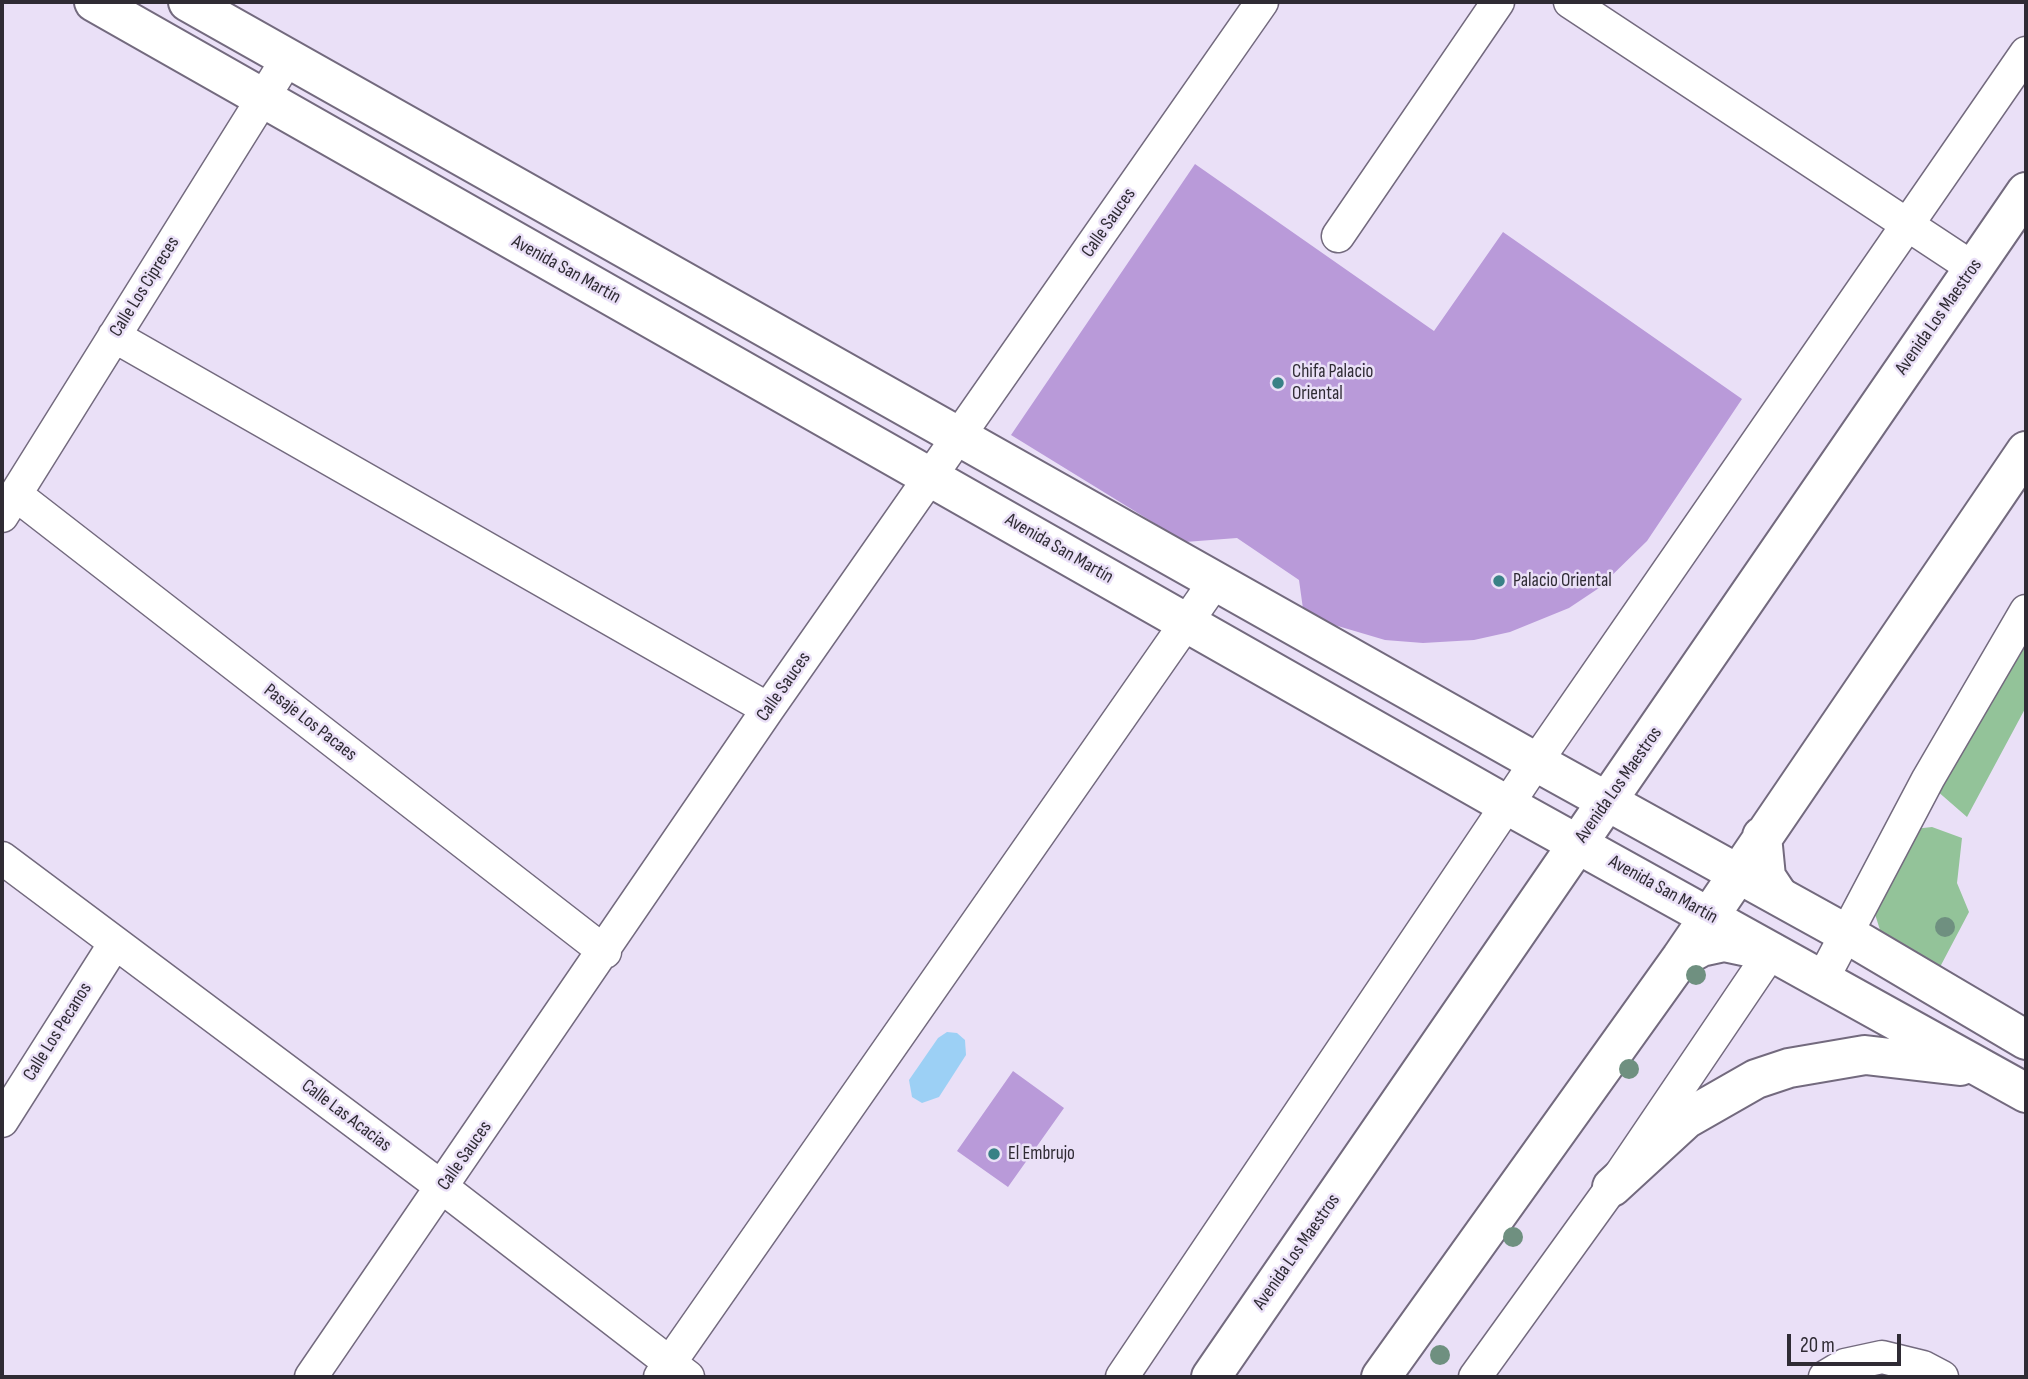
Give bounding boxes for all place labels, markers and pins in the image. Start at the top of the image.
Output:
place label: Chifa Palacio Oriental [1292,361,1373,405]
marker: Chifa Palacio Oriental [1270,375,1286,391]
place label: Palacio Oriental [1513,570,1612,592]
marker: Palacio Oriental [1491,573,1507,589]
place label: El Embrujo [1008,1143,1075,1165]
marker: El Embrujo [986,1146,1002,1162]

